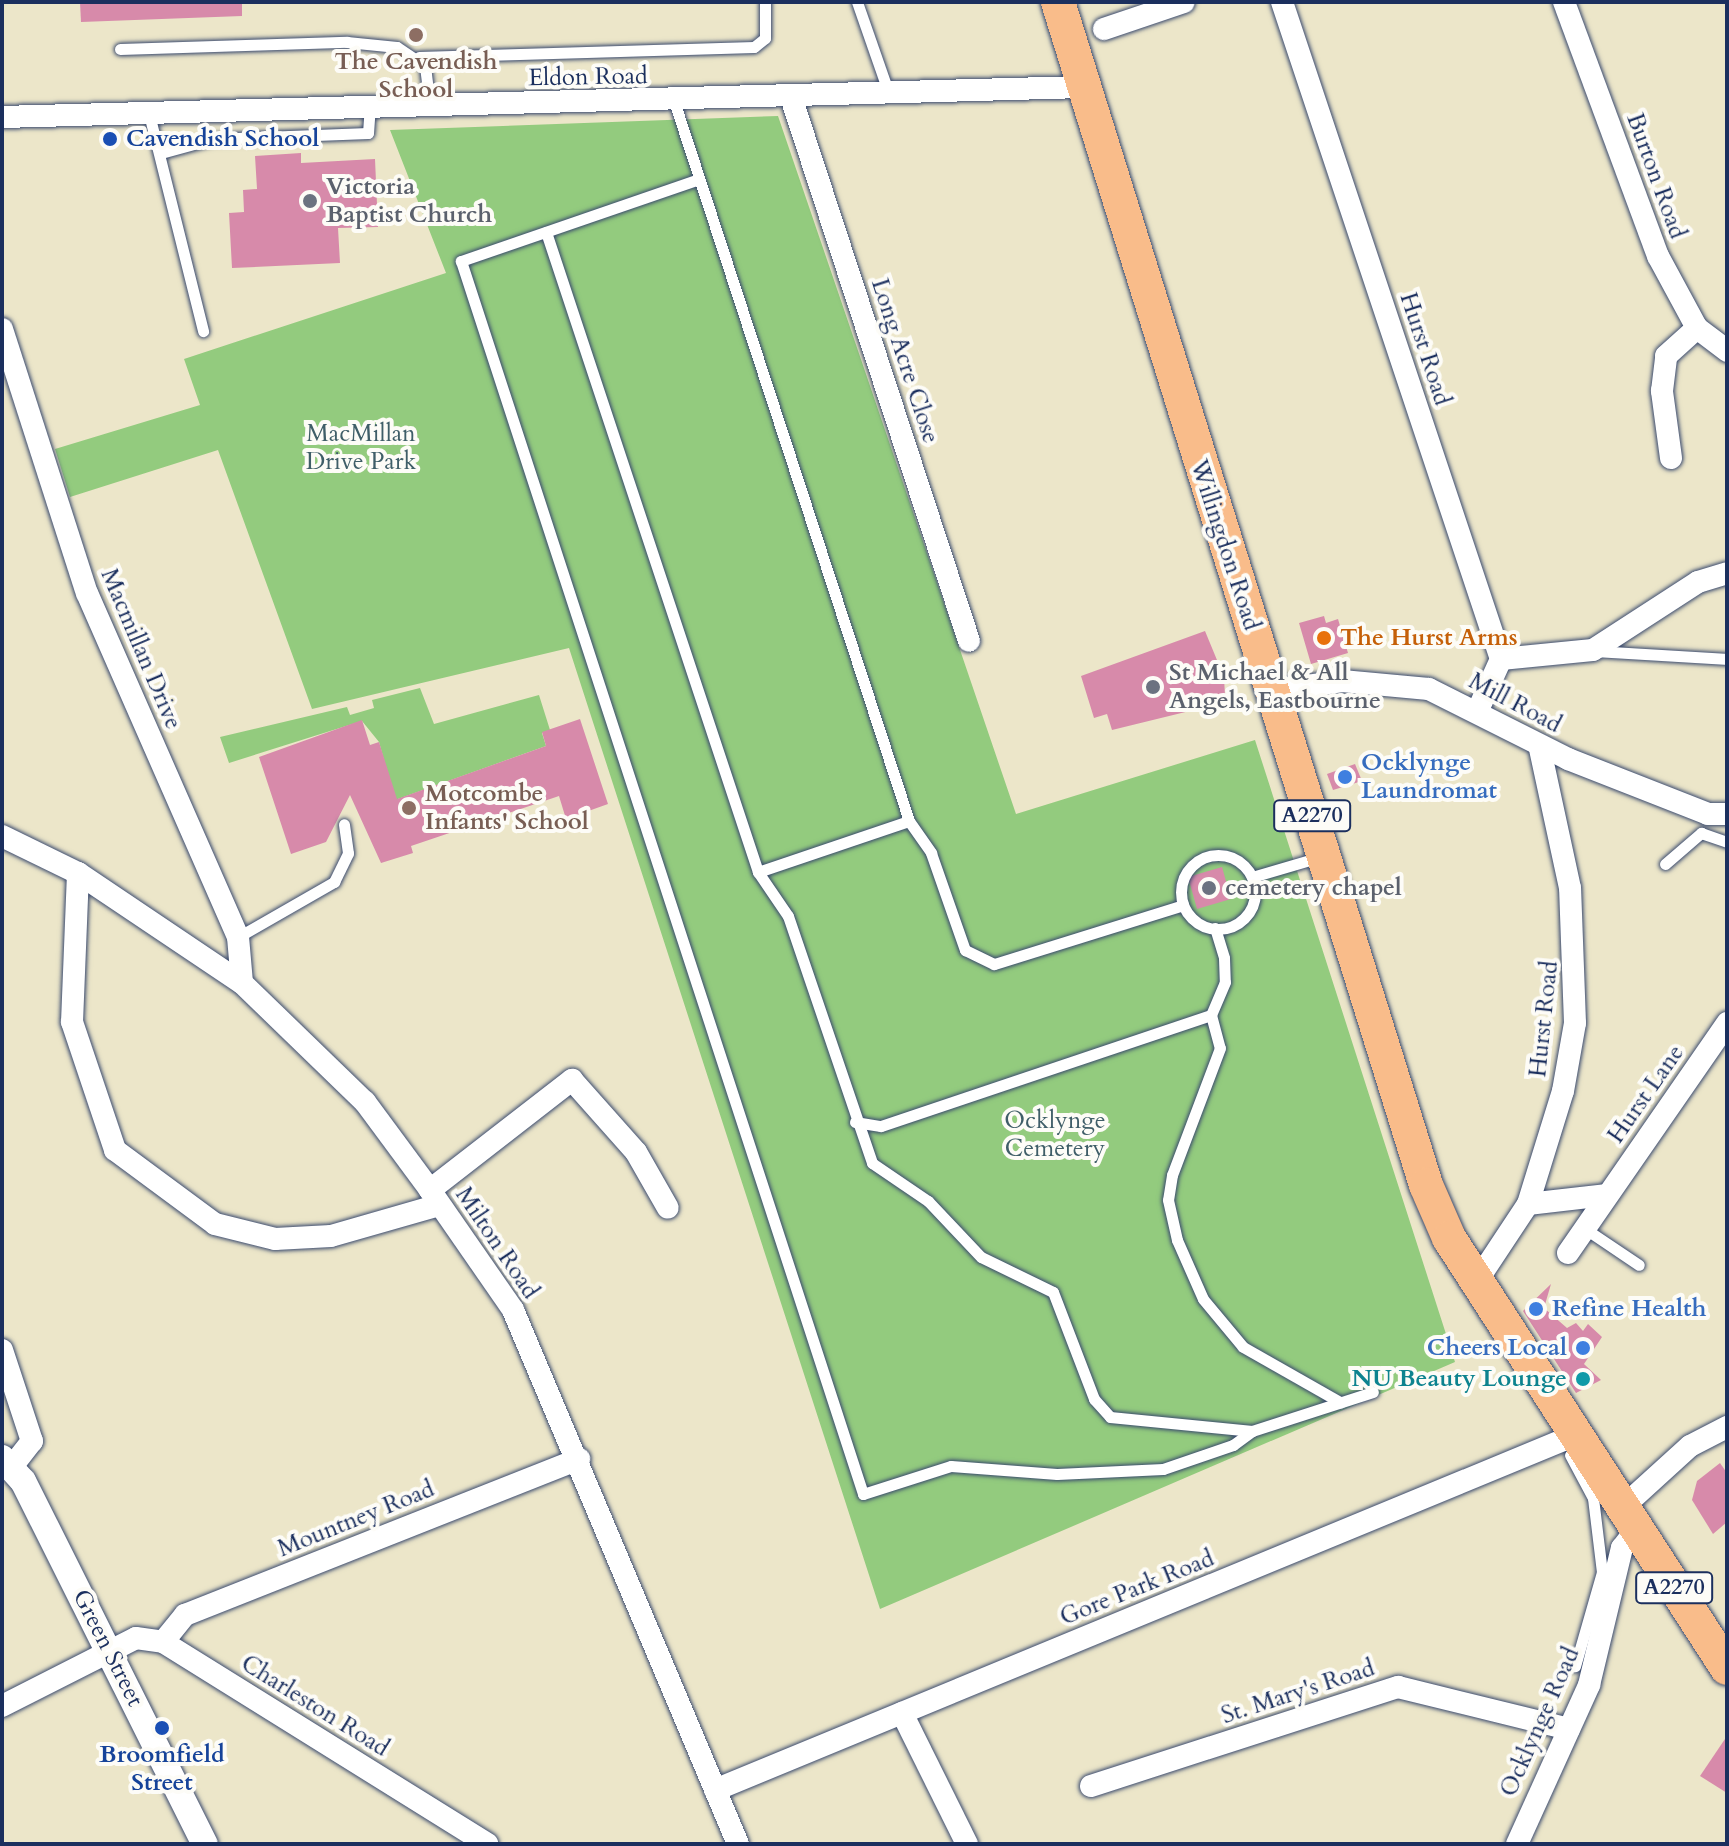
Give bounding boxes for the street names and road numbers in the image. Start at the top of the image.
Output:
street label: Eldon Road [528,62,648,92]
street label: Burton Road [1620,109,1692,243]
street label: Long Acre Close [865,275,945,447]
street label: Hurst Road [1393,289,1457,409]
street label: Willingdon Road [1184,456,1266,634]
street label: Macmillan Drive [94,564,188,734]
street label: Mill Road [1464,667,1566,739]
road number: A2270 [1272,798,1352,834]
street label: Hurst Road [1524,959,1564,1079]
street label: Hurst Lane [1602,1039,1690,1149]
street label: Milton Road [449,1182,545,1304]
street label: Mountney Road [273,1474,439,1564]
street label: Gore Park Road [1056,1544,1218,1632]
road number: A2270 [1634,1570,1714,1606]
street label: Green Street [66,1585,150,1711]
street label: Ocklynge Road [1494,1643,1586,1801]
street label: Charleston Road [236,1649,394,1763]
street label: St. Mary's Road [1218,1654,1378,1730]

